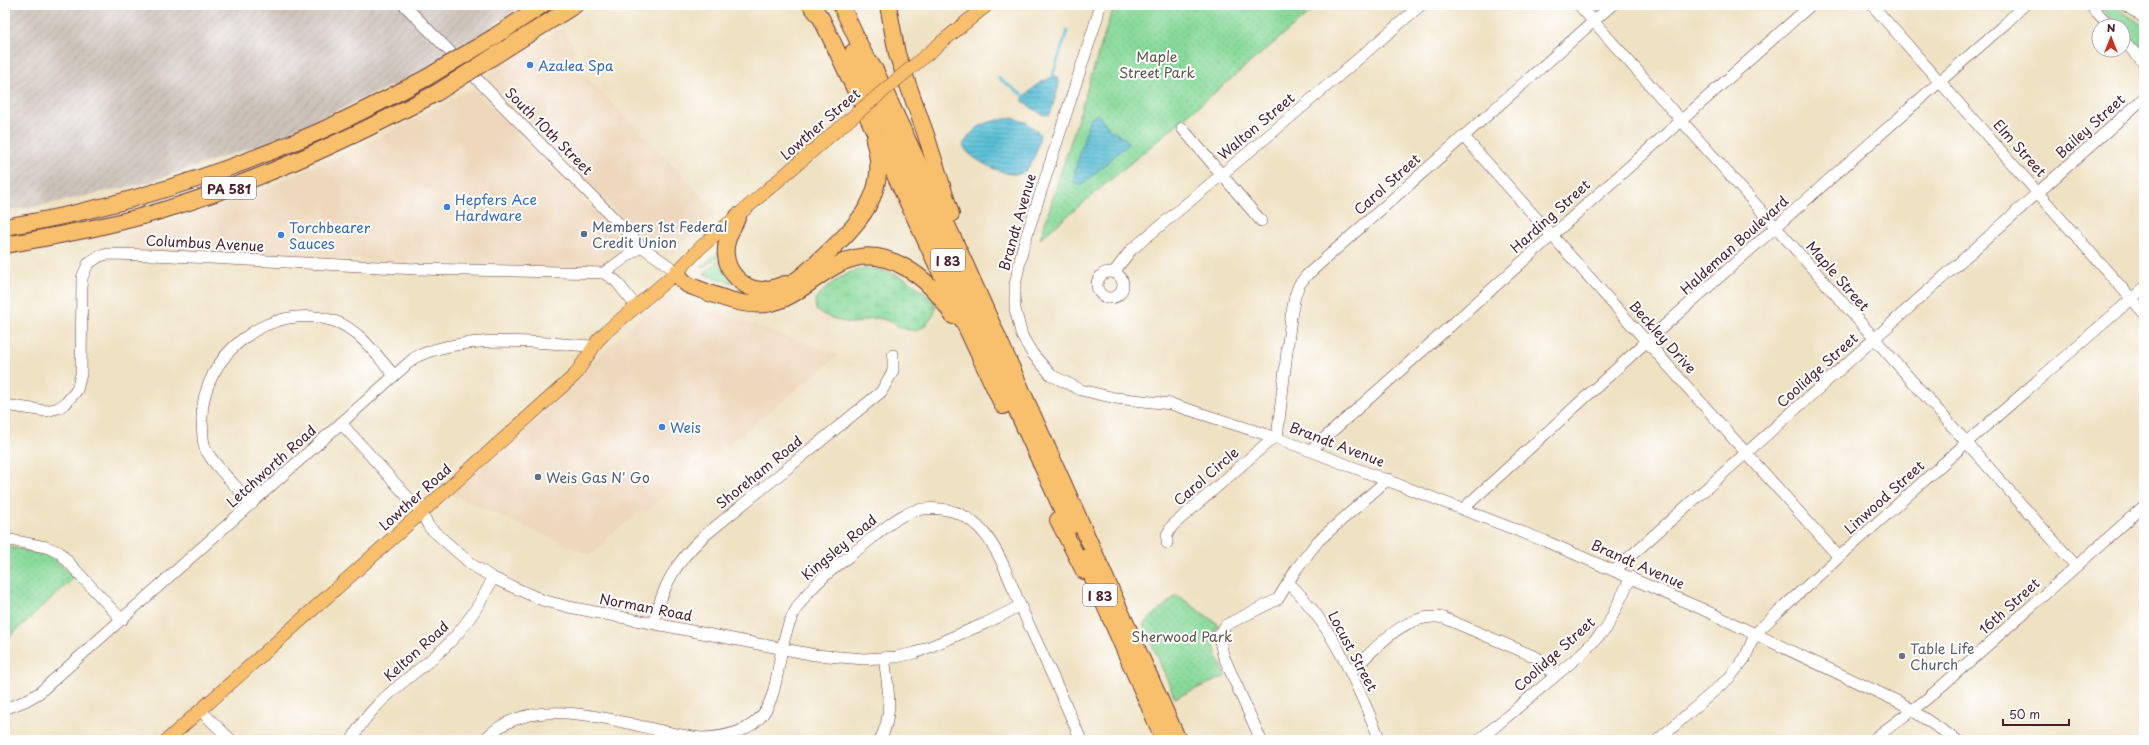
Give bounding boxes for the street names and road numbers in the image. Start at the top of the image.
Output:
street label: South 10th Street [500,82,598,180]
street label: Lowther Street [775,83,865,165]
street label: Walton Street [1213,87,1299,164]
street label: Bailey Street [2051,89,2130,163]
street label: Elm Street [1988,115,2052,182]
street label: Carol Street [1349,148,1425,220]
street label: Brandt Avenue [993,171,1041,273]
street label: Harding Street [1505,174,1595,258]
road number: PA 581 [202,177,256,199]
street label: Haldeman Boulevard [1675,190,1793,299]
street label: Columbus Avenue [145,229,265,257]
street label: Maple Street [1802,236,1875,316]
road number: I 83 [931,249,965,271]
street label: Beckley Drive [1625,296,1701,378]
street label: Coolidge Street [1772,328,1862,412]
street label: Brandt Avenue [1286,416,1388,472]
street label: Letchworth Road [221,420,321,512]
street label: Shoreham Road [711,430,807,514]
street label: Carol Circle [1169,442,1243,510]
street label: Linwood Street [1839,455,1929,539]
street label: Lowther Road [374,459,456,535]
street label: Kingsley Road [797,509,881,585]
street label: Brandt Avenue [1588,534,1688,594]
street label: 16th Street [1974,573,2044,639]
road number: I 83 [1083,584,1117,606]
street label: Norman Road [598,588,694,626]
street label: Locust Street [1323,607,1383,695]
street label: Coolidge Street [1509,612,1599,696]
street label: Kelton Road [379,616,453,686]

